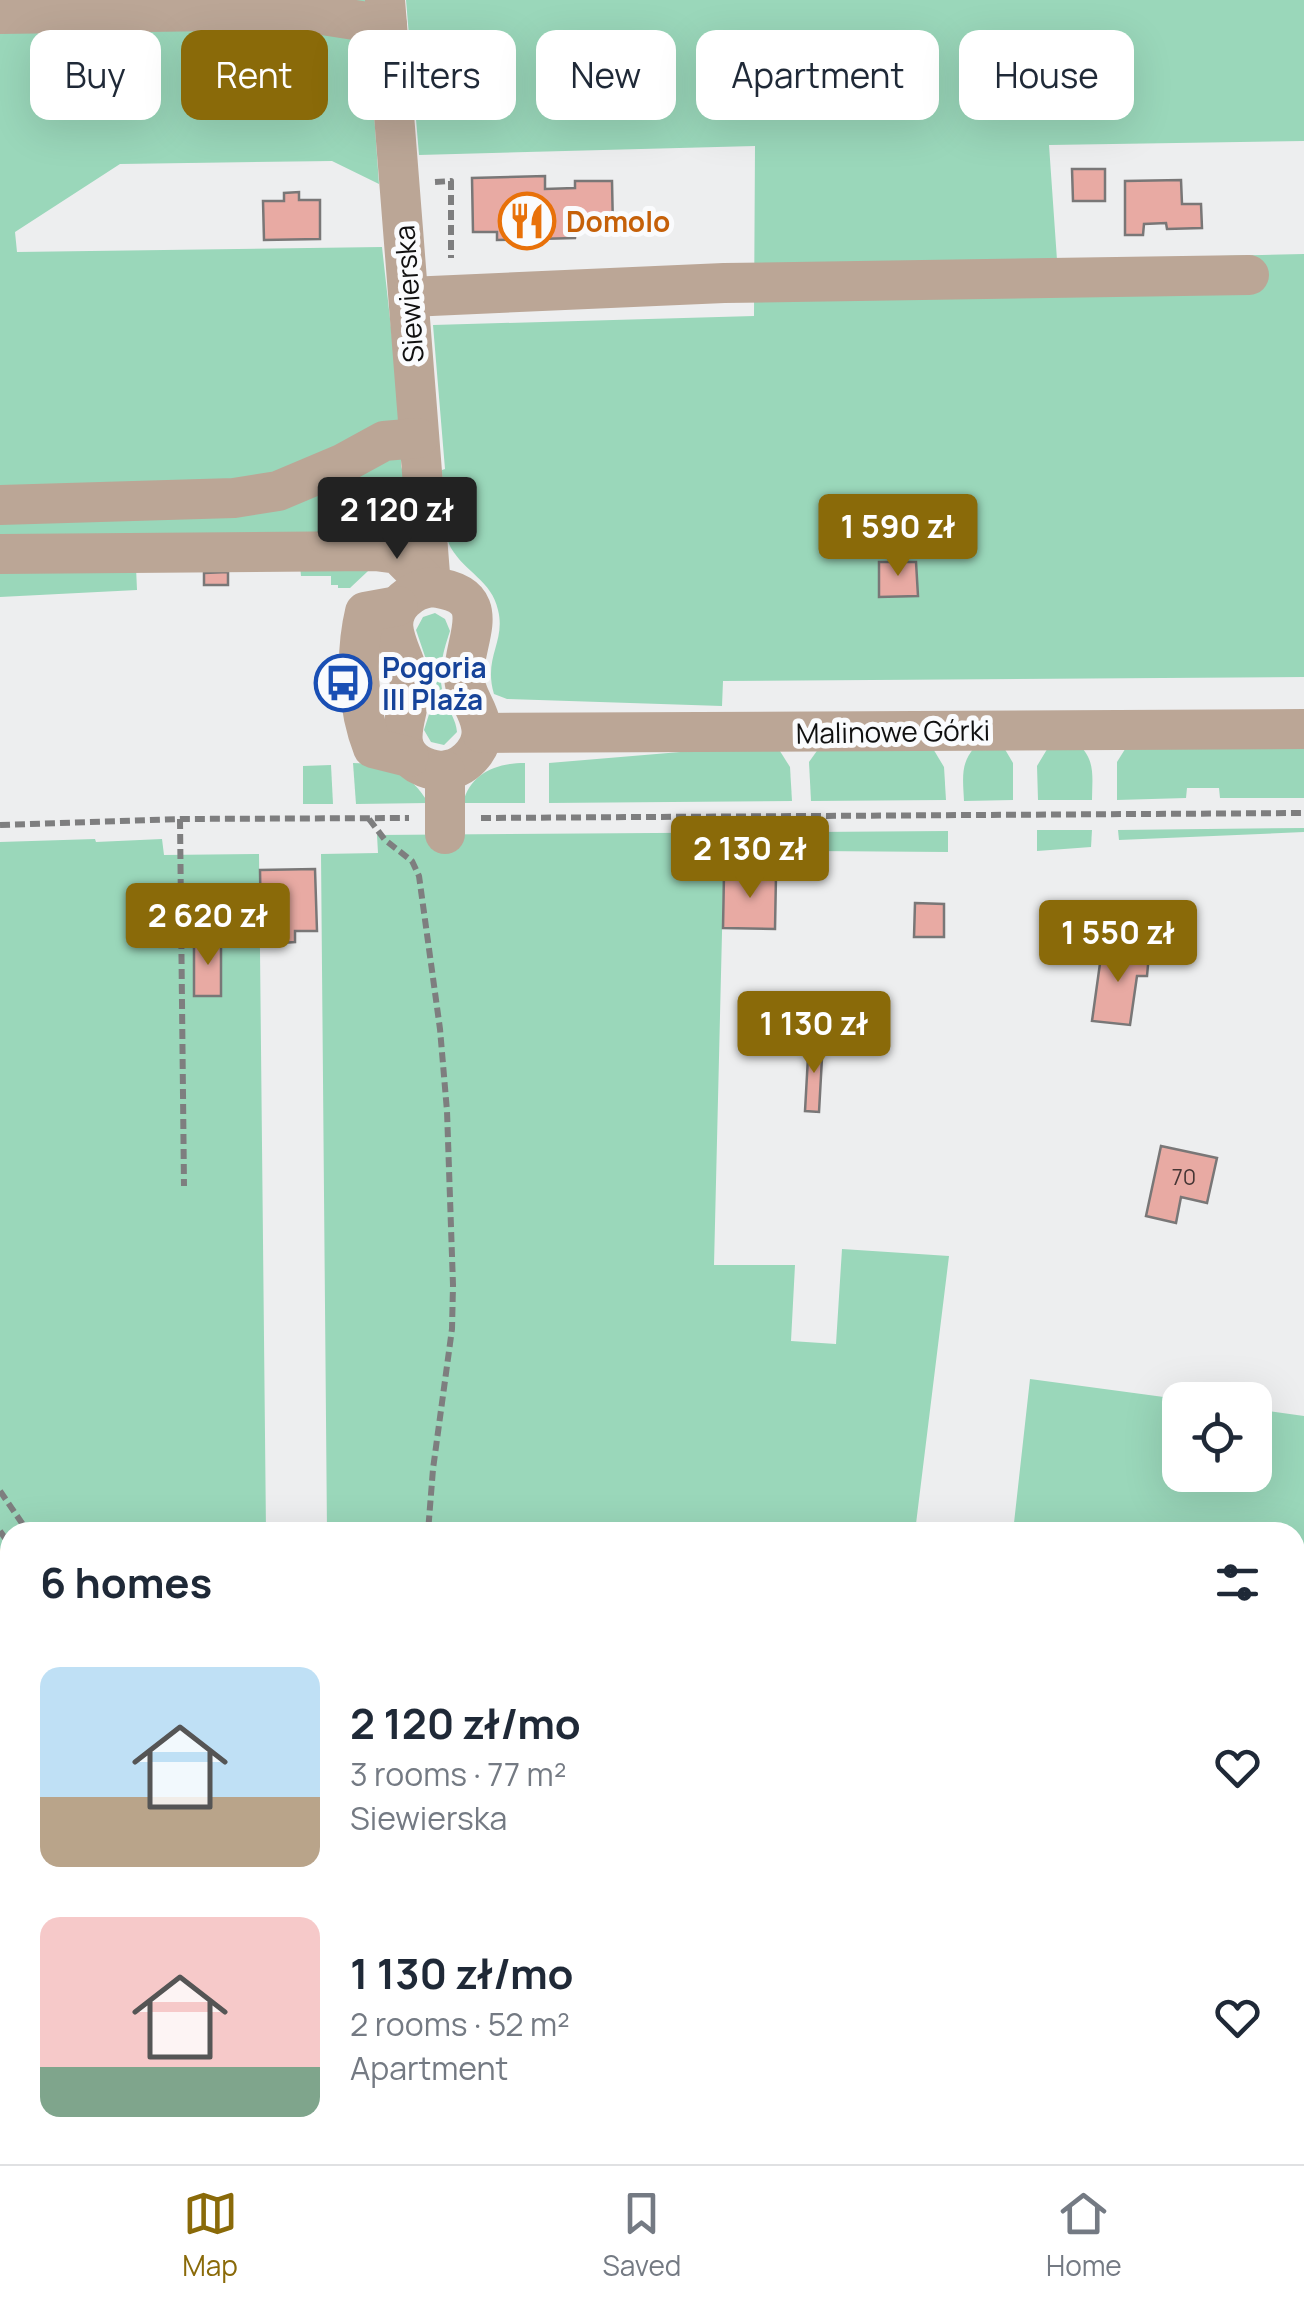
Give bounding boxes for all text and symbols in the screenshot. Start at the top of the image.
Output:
chip: Buy [30,30,161,120]
chip: Rent [181,30,328,120]
chip: Filters [348,30,516,120]
chip: New [536,30,676,120]
chip: Apartment [696,30,939,120]
chip: House [959,30,1134,120]
restaurant icon: Domolo [497,191,557,251]
place label: Domolo [566,202,670,240]
street label: Siewierska [384,224,432,364]
pin: 2 120 zł [294,477,500,562]
text: 2 120 zł [340,487,454,531]
pin: 1 590 zł [795,494,1001,579]
text: 1 590 zł [840,504,956,548]
place label: Pogoria III Plaża [382,648,487,718]
bus stop icon: Pogoria III Plaża [313,653,373,713]
street label: Malinowe Górki [795,710,991,752]
pin: 2 130 zł [647,816,853,901]
text: 2 130 zł [693,826,807,870]
pin: 2 620 zł [105,883,311,968]
text: 2 620 zł [148,893,268,937]
pin: 1 550 zł [1015,900,1221,985]
text: 1 550 zł [1061,910,1175,954]
pin: 1 130 zł [711,991,917,1076]
text: 1 130 zł [759,1001,869,1045]
house number: 70 [1172,1162,1196,1192]
map controls [1162,1382,1272,1492]
button: locate [1162,1382,1272,1492]
text: 6 homes [40,1553,212,1611]
icon: filters [1210,1555,1265,1610]
text: 2 120 zł/mo [350,1694,581,1752]
icon: home [120,1707,240,1827]
icon: heart [1210,1740,1265,1795]
text: 3 rooms · 77 m² [350,1752,566,1796]
text: Siewierska [350,1796,507,1840]
text: 1 130 zł/mo [350,1944,573,2002]
icon: home [120,1957,240,2077]
icon: heart [1210,1990,1265,2045]
text: 2 rooms · 52 m² [350,2002,570,2046]
text: Apartment [350,2046,508,2090]
tab: Map [182,2186,238,2284]
tab: Saved [603,2186,681,2284]
tab: Home [1046,2186,1122,2284]

